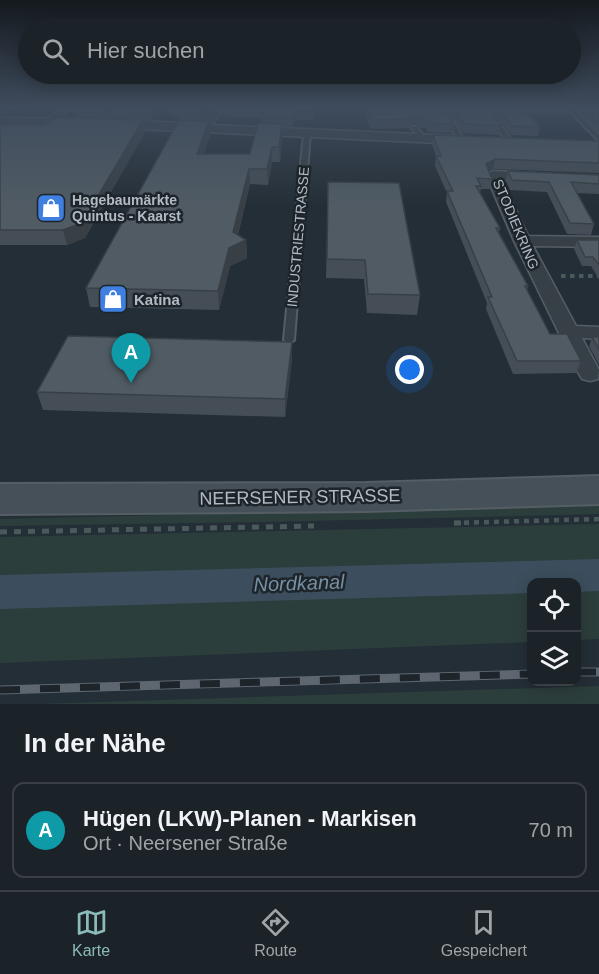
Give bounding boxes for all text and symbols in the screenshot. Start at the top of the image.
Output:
search box [18,18,581,84]
icon: search [39,35,72,68]
text: Hier suchen [87,38,204,63]
street label: INDUSTRIESTRASSE [284,166,312,308]
street label: STODIEKRING [490,177,542,271]
shop icon: Hagebaumärkte Quintus - Kaarst [35,192,67,224]
place label: Hagebaumärkte Quintus - Kaarst [72,192,181,224]
shop icon: Katina [97,283,129,315]
place label: Katina [134,291,181,308]
pin: A [112,334,150,383]
your location [395,355,424,384]
street label: NEERSENER STRASSE [199,485,401,509]
water label: Nordkanal [253,570,345,596]
map controls [527,578,581,686]
button: locate [527,578,581,632]
button: layers [527,632,581,686]
text: In der Nähe [24,728,166,758]
text: Hügen (LKW)-Planen - Markisen [83,806,417,831]
text: A [38,819,53,841]
text: 70 m [529,819,573,841]
text: Ort · Neersener Straße [83,832,288,854]
tab: Karte [72,906,110,960]
tab: Route [254,906,297,960]
tab: Gespeichert [441,906,527,960]

